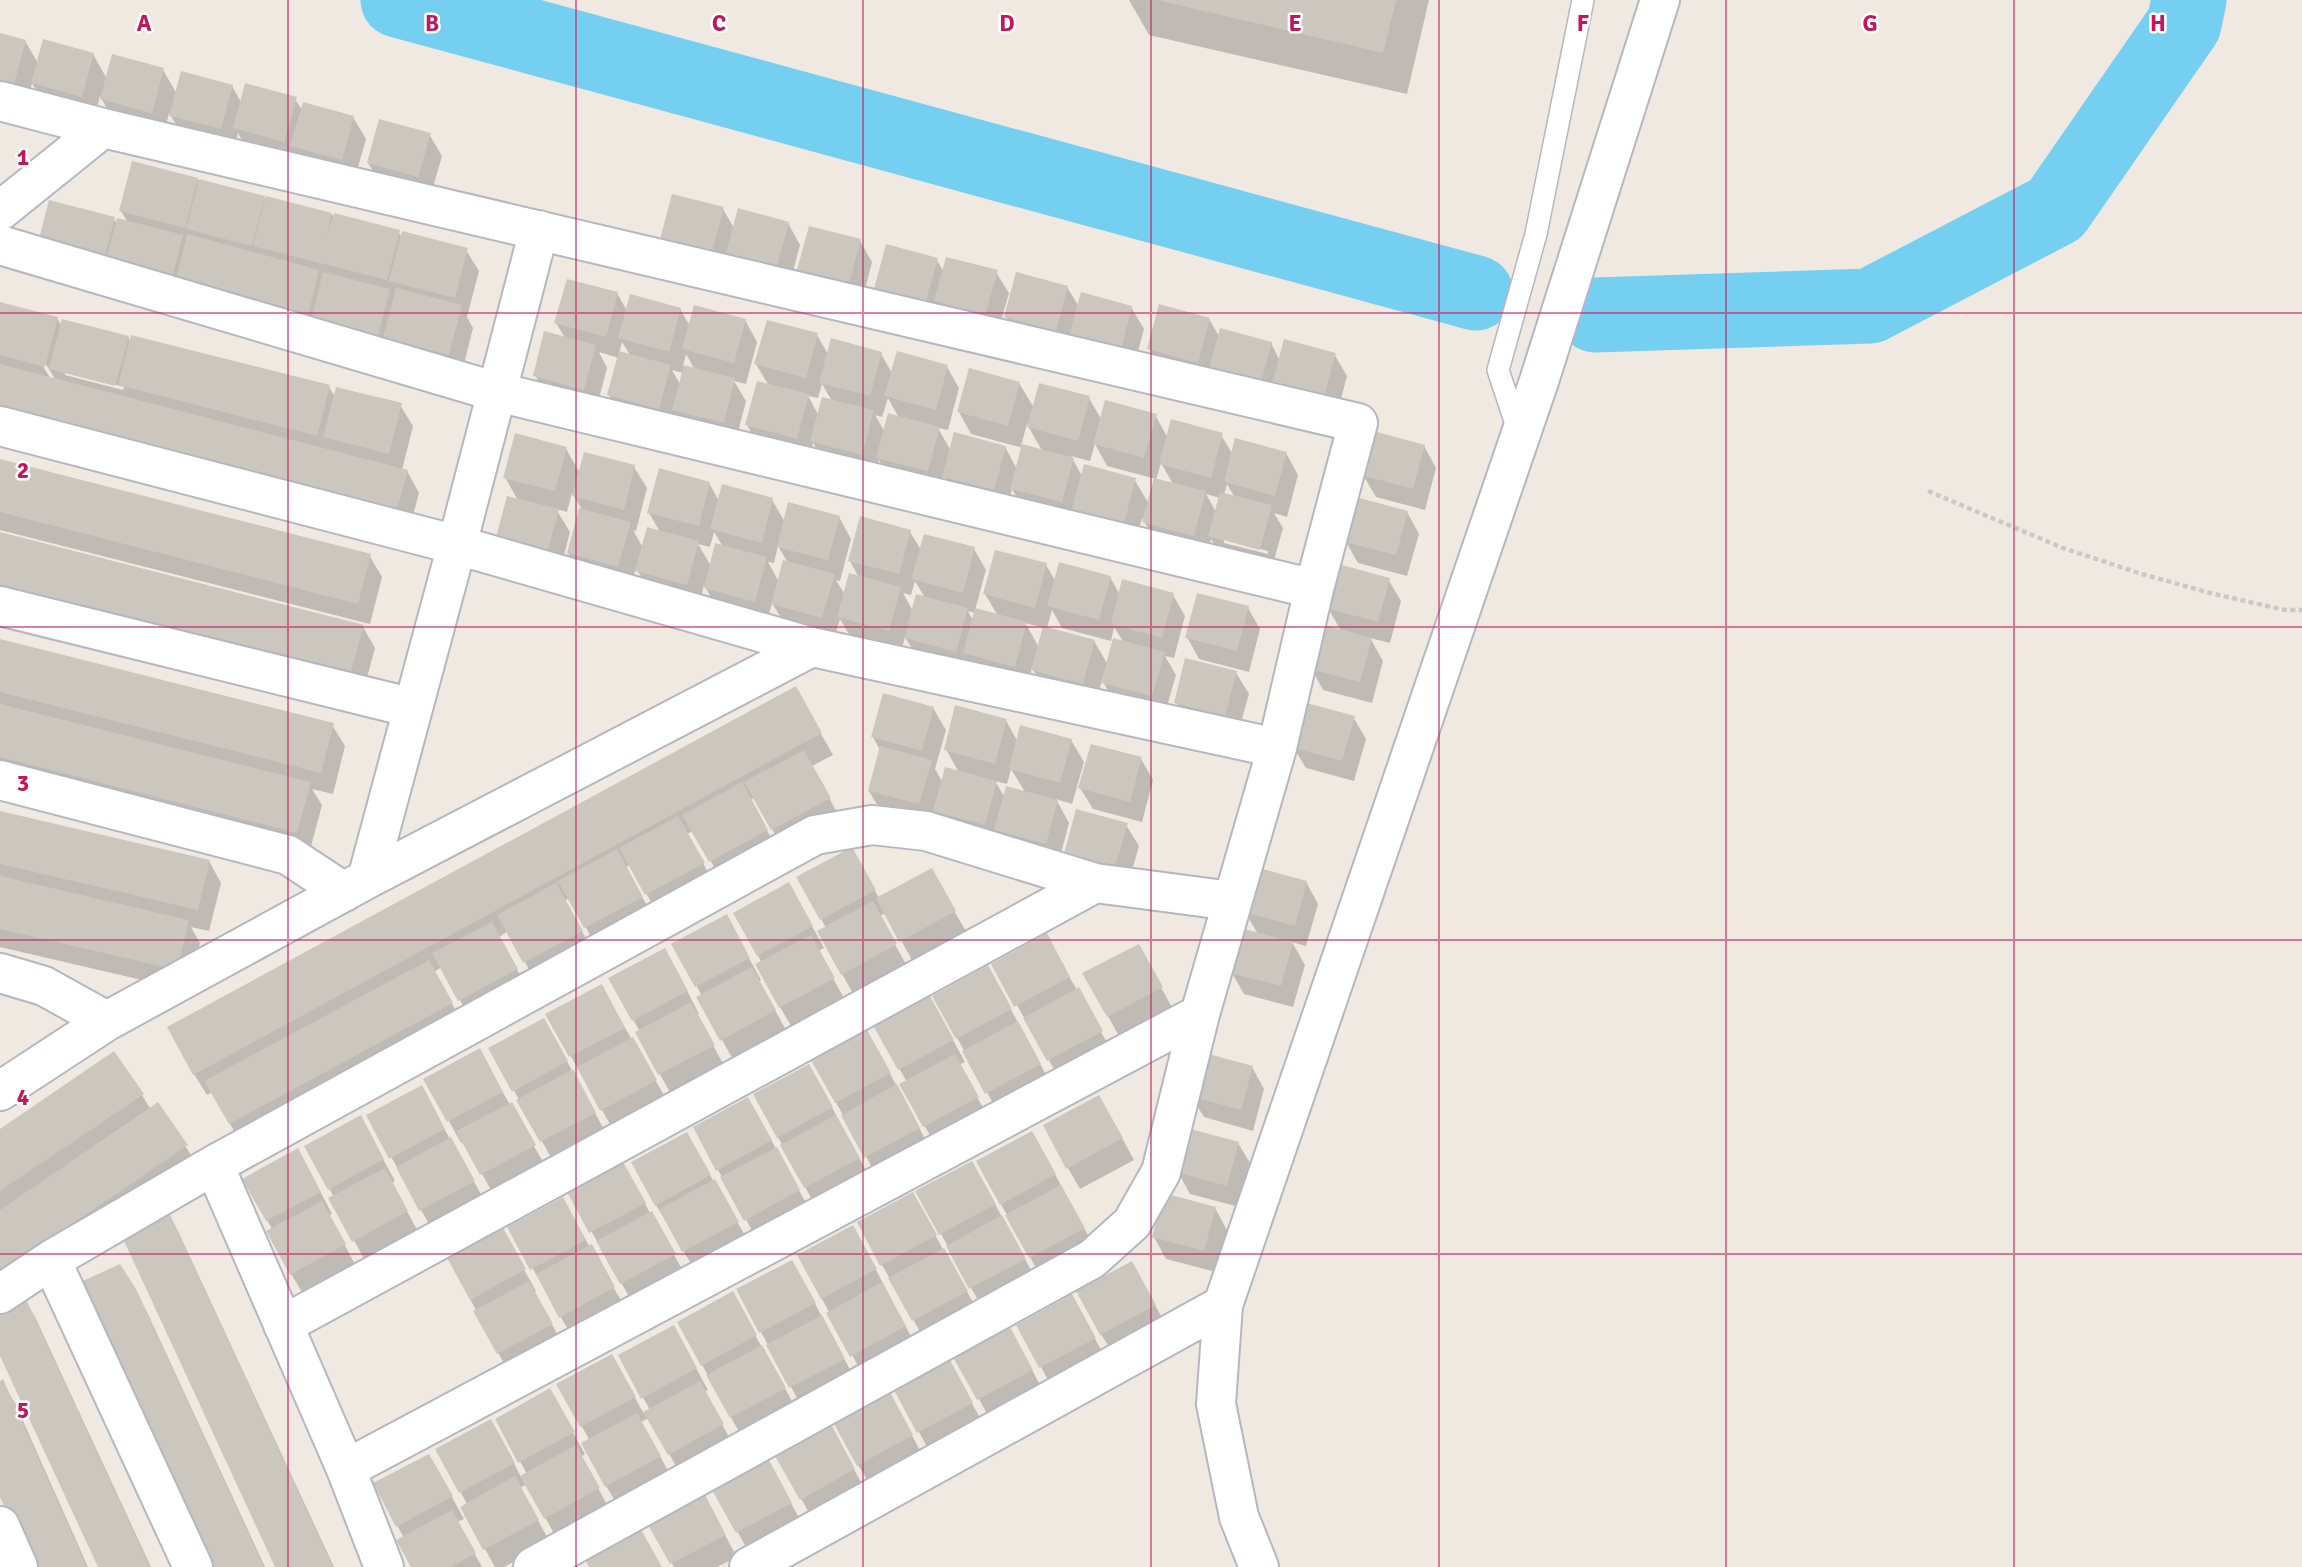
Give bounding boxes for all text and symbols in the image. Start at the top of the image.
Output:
text: A [137,9,152,38]
text: B [425,9,439,38]
text: C [712,9,726,38]
text: D [999,9,1015,38]
text: E [1288,9,1302,38]
text: F [1577,9,1589,38]
text: G [1862,9,1878,38]
text: H [2150,9,2166,38]
text: 1 [17,143,29,172]
text: 2 [17,456,29,485]
text: 3 [17,769,29,798]
text: 4 [17,1083,29,1112]
text: 5 [17,1396,29,1425]

